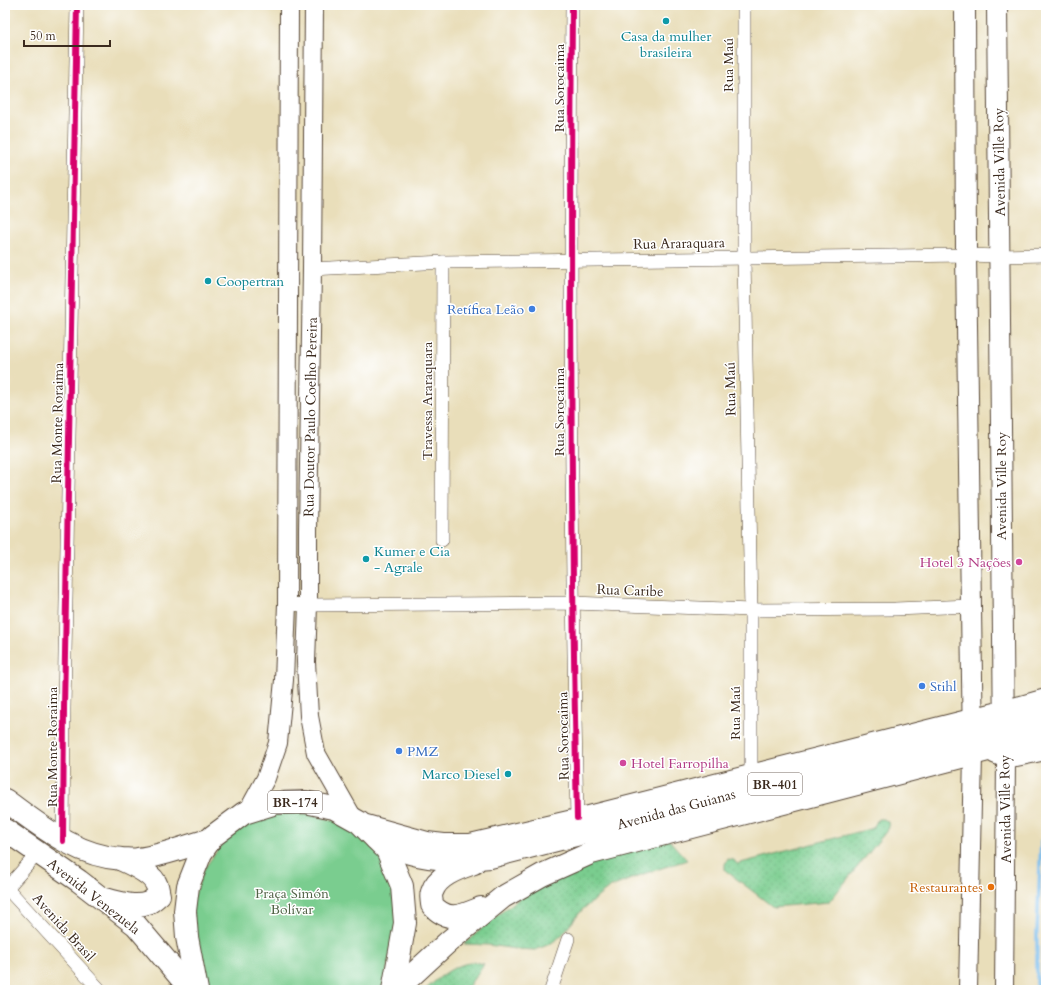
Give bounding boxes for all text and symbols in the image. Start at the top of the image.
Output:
marker: Casa da mulher brasileira [661,16,671,26]
scale bar [24,22,110,48]
place label: Casa da mulher brasileira [621,27,712,62]
text: 50 m [30,28,57,44]
street label: Rua Maú [719,38,738,92]
street label: Rua Sorocaima [550,44,569,132]
street label: Avenida Ville Roy [989,107,1010,216]
street label: Rua Araraquara [633,233,725,254]
place label: Coopertran [216,272,284,291]
marker: Coopertran [203,276,213,286]
place label: Retífica Leão [447,300,524,319]
marker: Retífica Leão [527,304,537,314]
street label: Rua Doutor Paulo Coelho Pereira [299,317,322,517]
street label: Travessa Araraquara [418,342,437,460]
street label: Rua Maú [721,361,740,416]
street label: Rua Monte Roraima [47,363,68,484]
street label: Rua Sorocaima [550,368,569,456]
street label: Avenida Ville Roy [992,431,1011,540]
place label: Kumer e Cia - Agrale [374,542,450,577]
place label: Hotel 3 Nações [920,553,1011,572]
marker: Kumer e Cia - Agrale [361,554,371,564]
marker: Hotel 3 Nações [1014,557,1024,567]
street label: Rua Caribe [596,580,664,601]
place label: Stihl [930,677,957,696]
marker: Stihl [917,681,927,691]
street label: Rua Maú [726,686,745,740]
street label: Rua Monte Roraima [43,687,62,807]
street label: Rua Sorocaima [553,691,574,781]
place label: PMZ [407,742,438,761]
marker: PMZ [394,746,404,756]
place label: Hotel Farropilha [631,754,729,773]
street label: Avenida Ville Roy [995,754,1016,863]
marker: Hotel Farropilha [618,758,628,768]
place label: Marco Diesel [422,765,500,784]
marker: Marco Diesel [503,769,513,779]
road number: BR-401 [748,773,802,795]
street label: Avenida das Guianas [615,784,738,834]
road number: BR-174 [268,791,322,813]
street label: Avenida Venezuela [43,854,144,939]
place label: Restaurantes [910,878,983,897]
marker: Restaurantes [986,882,996,892]
park label: Praça Simón Bolívar [255,884,329,919]
street label: Avenida Brasil [28,889,100,966]

